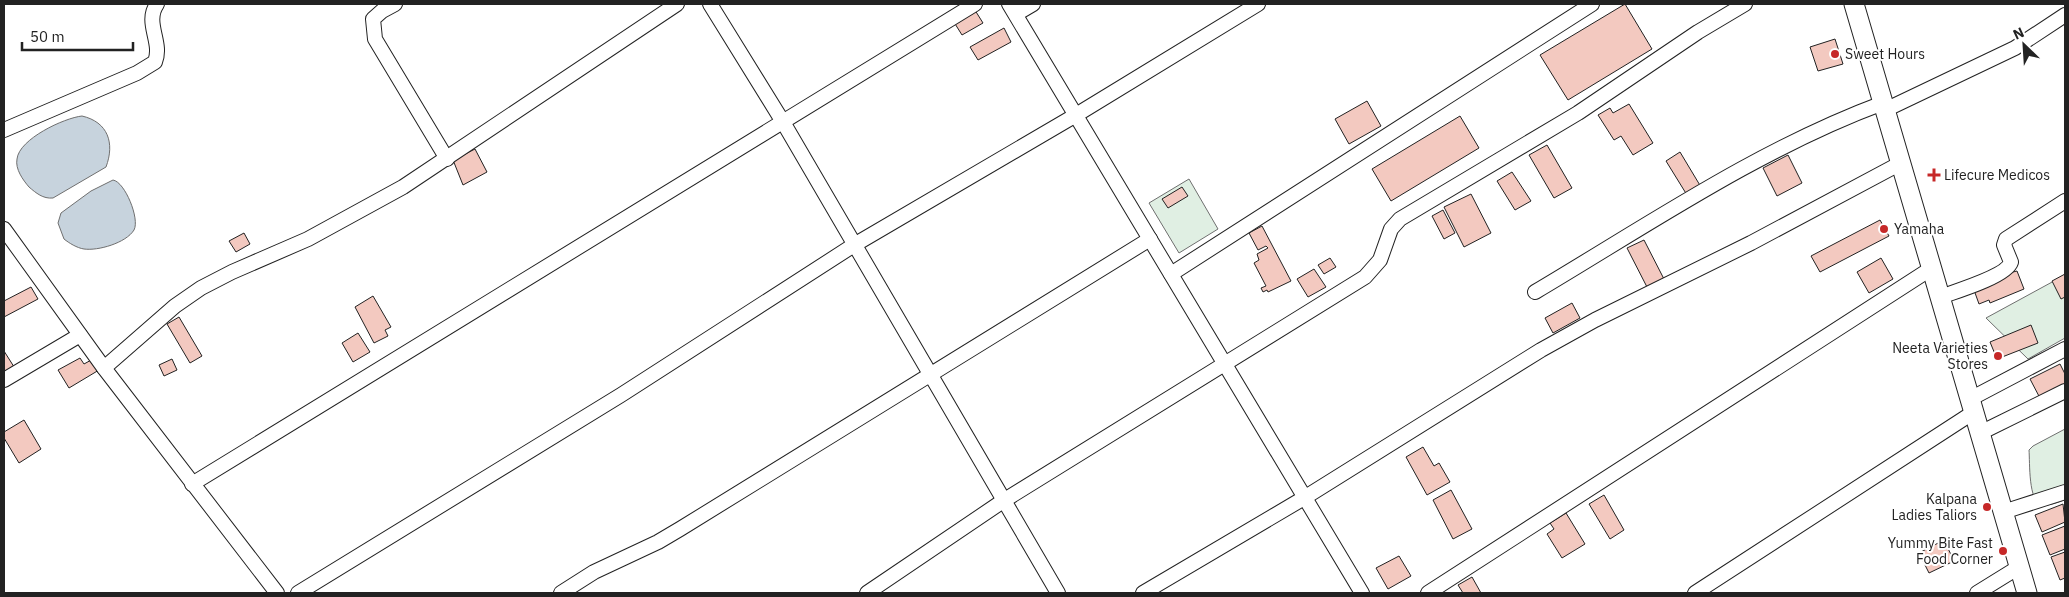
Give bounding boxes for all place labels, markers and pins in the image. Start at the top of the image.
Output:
place label: Sweet Hours [1845,45,1925,63]
marker: Sweet Hours [1829,48,1841,60]
place label: Lifecure Medicos [1944,166,2050,184]
marker: Lifecure Medicos [1928,169,1940,181]
place label: Yamaha [1894,220,1945,238]
marker: Yamaha [1878,223,1890,235]
place label: Neeta Varieties Stores [1892,339,1988,373]
marker: Neeta Varieties Stores [1992,350,2004,362]
place label: Kalpana Ladies Taliors [1891,490,1978,524]
marker: Kalpana Ladies Taliors [1981,501,1993,513]
place label: Yummy Bite Fast Food Corner [1888,534,1993,568]
marker: Yummy Bite Fast Food Corner [1997,545,2009,557]

